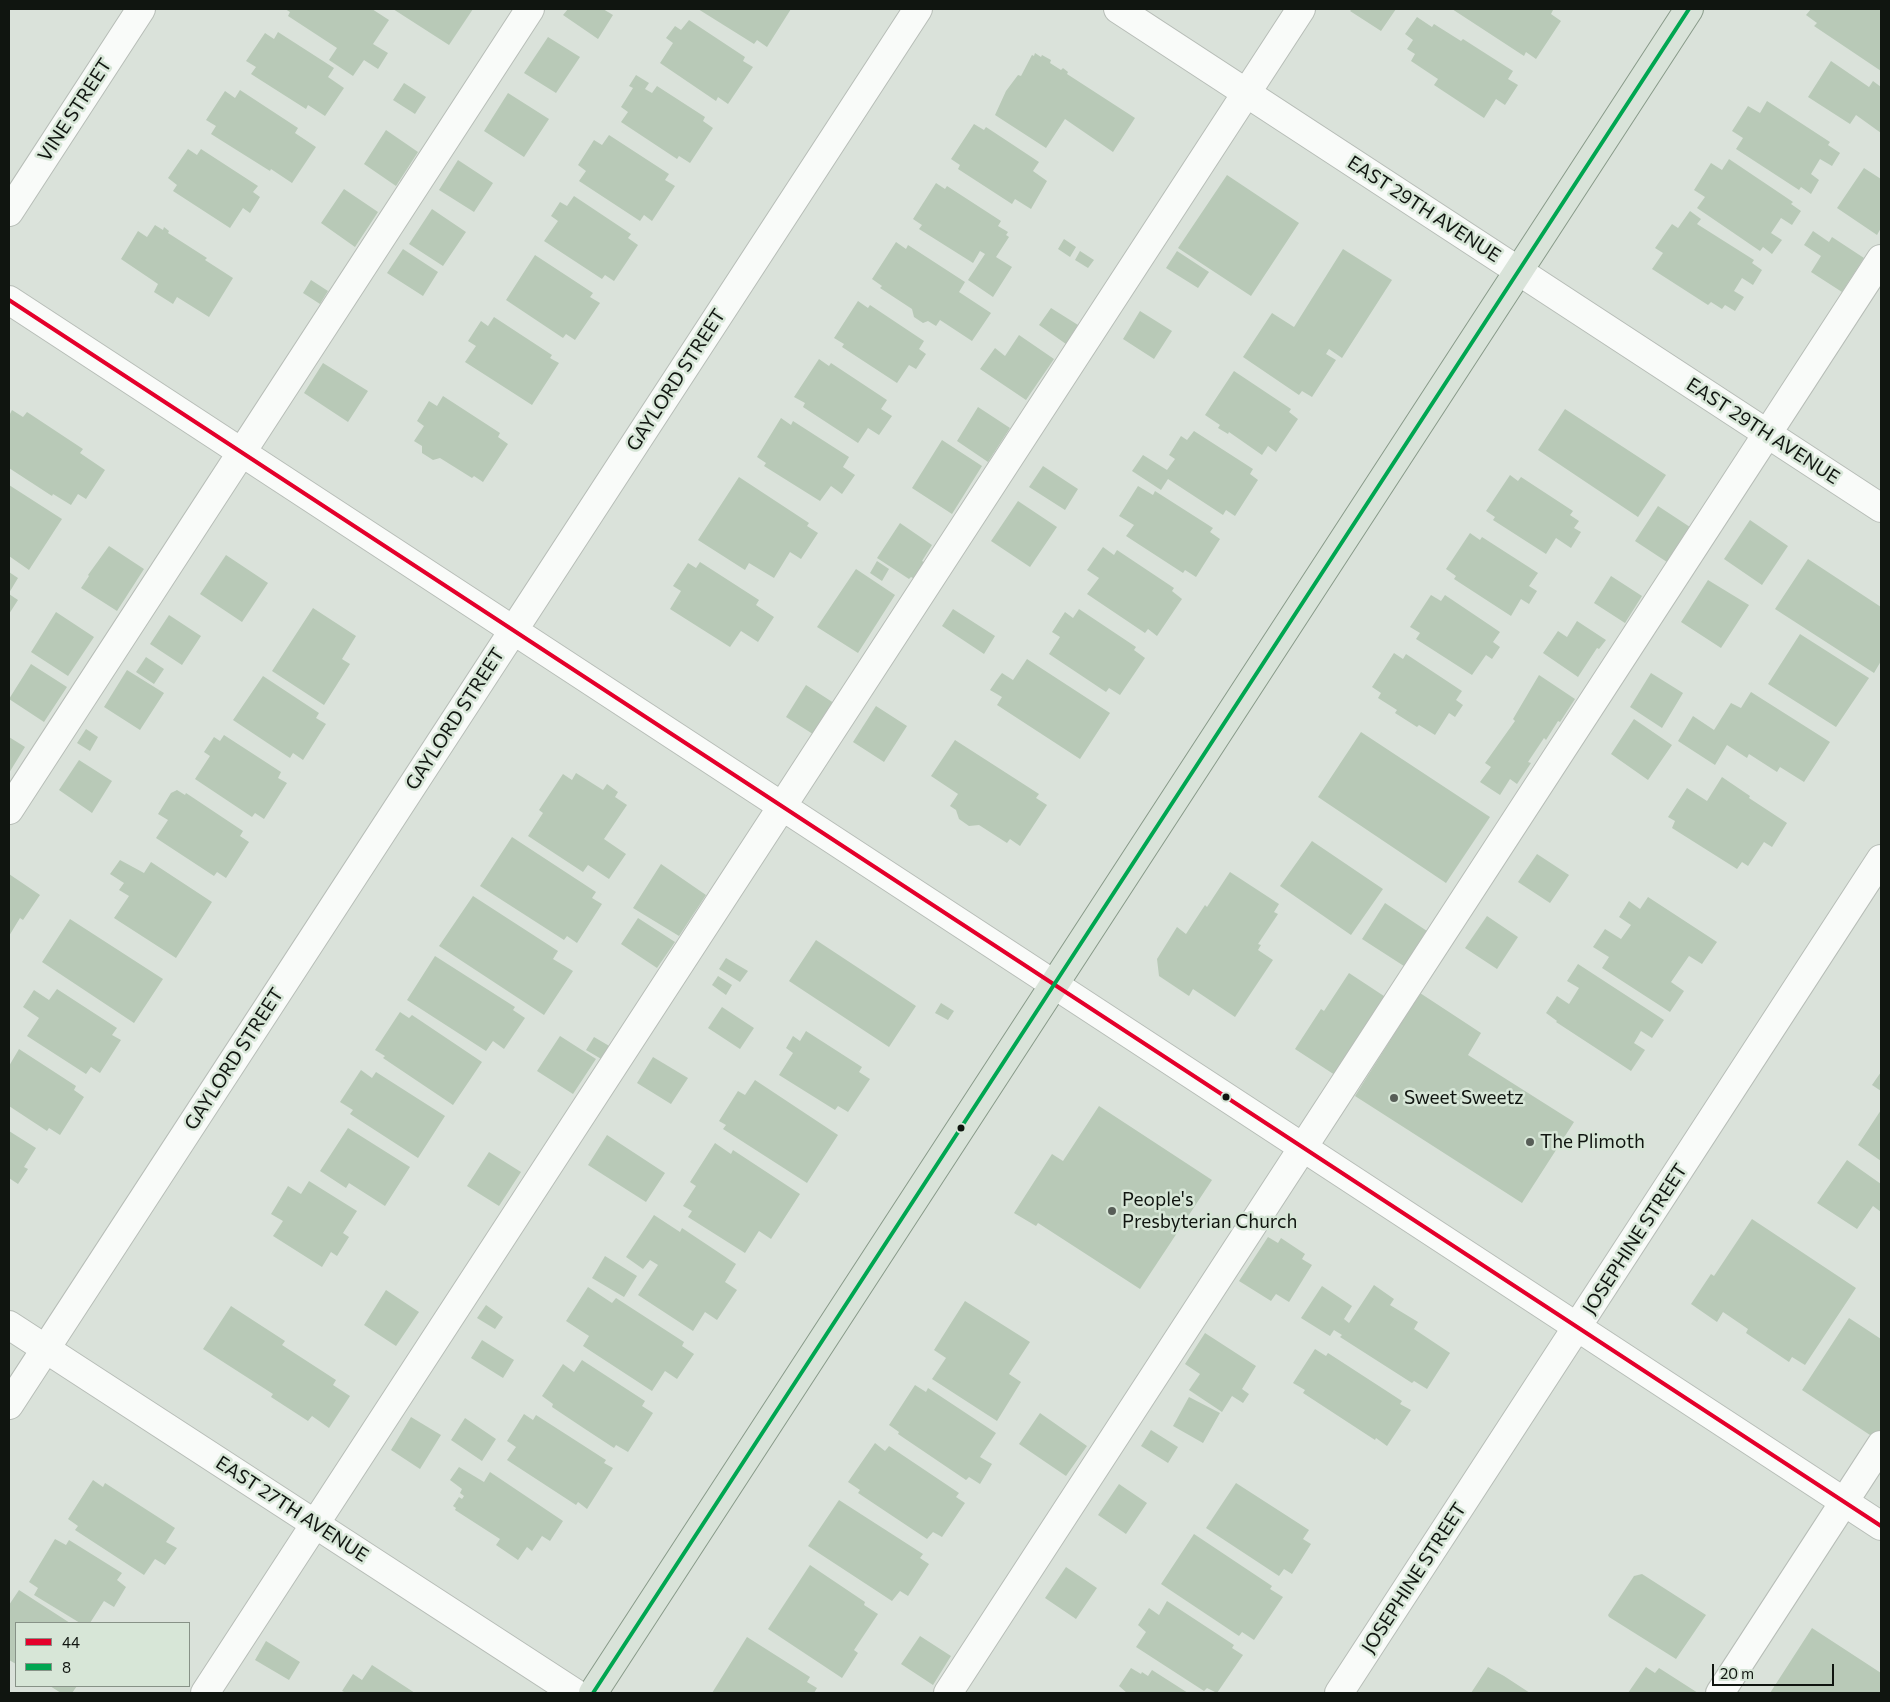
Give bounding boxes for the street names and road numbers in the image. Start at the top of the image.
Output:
street label: VINE STREET [33,54,117,166]
street label: EAST 29TH AVENUE [1343,151,1505,267]
street label: GAYLORD STREET [622,305,730,455]
street label: EAST 29TH AVENUE [1682,373,1844,489]
street label: GAYLORD STREET [401,644,509,794]
street label: GAYLORD STREET [180,984,288,1134]
street label: JOSEPHINE STREET [1578,1160,1692,1318]
street label: EAST 27TH AVENUE [211,1451,373,1567]
street label: JOSEPHINE STREET [1357,1499,1471,1657]

